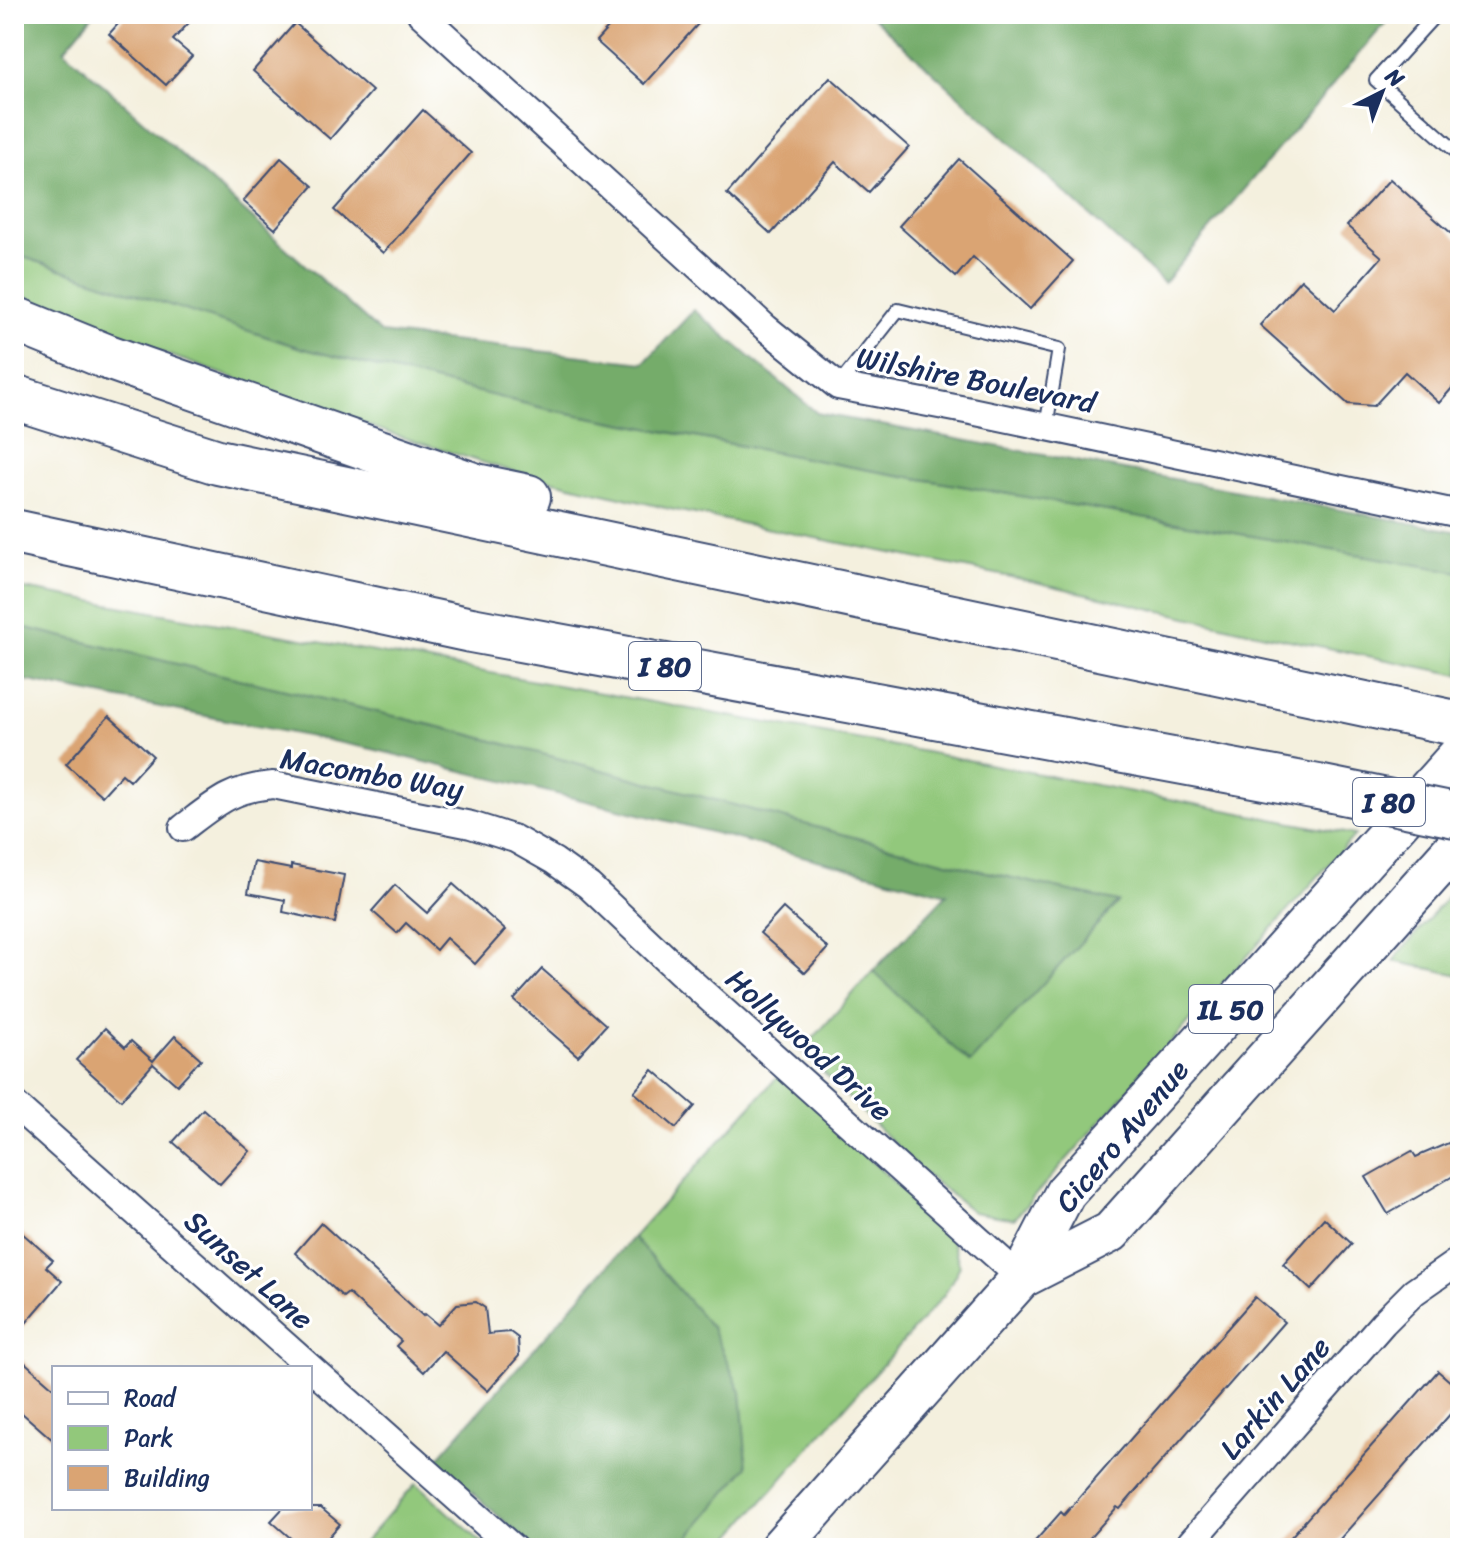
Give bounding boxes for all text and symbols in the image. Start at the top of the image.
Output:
north arrow [1342,52,1422,132]
text: N [1376,57,1414,98]
street label: Wilshire Boulevard [852,330,1102,430]
road number: I 80 [629,642,701,690]
street label: Macombo Way [276,731,468,817]
road number: I 80 [1353,778,1425,826]
street label: Hollywood Drive [712,954,906,1136]
road number: IL 50 [1189,985,1273,1033]
street label: Cicero Avenue [1041,1047,1203,1225]
street label: Sunset Lane [171,1196,327,1344]
street label: Larkin Lane [1205,1324,1345,1472]
legend [52,1366,312,1510]
text: Road [124,1377,178,1419]
text: Park [124,1417,173,1459]
text: Building [124,1457,210,1499]

